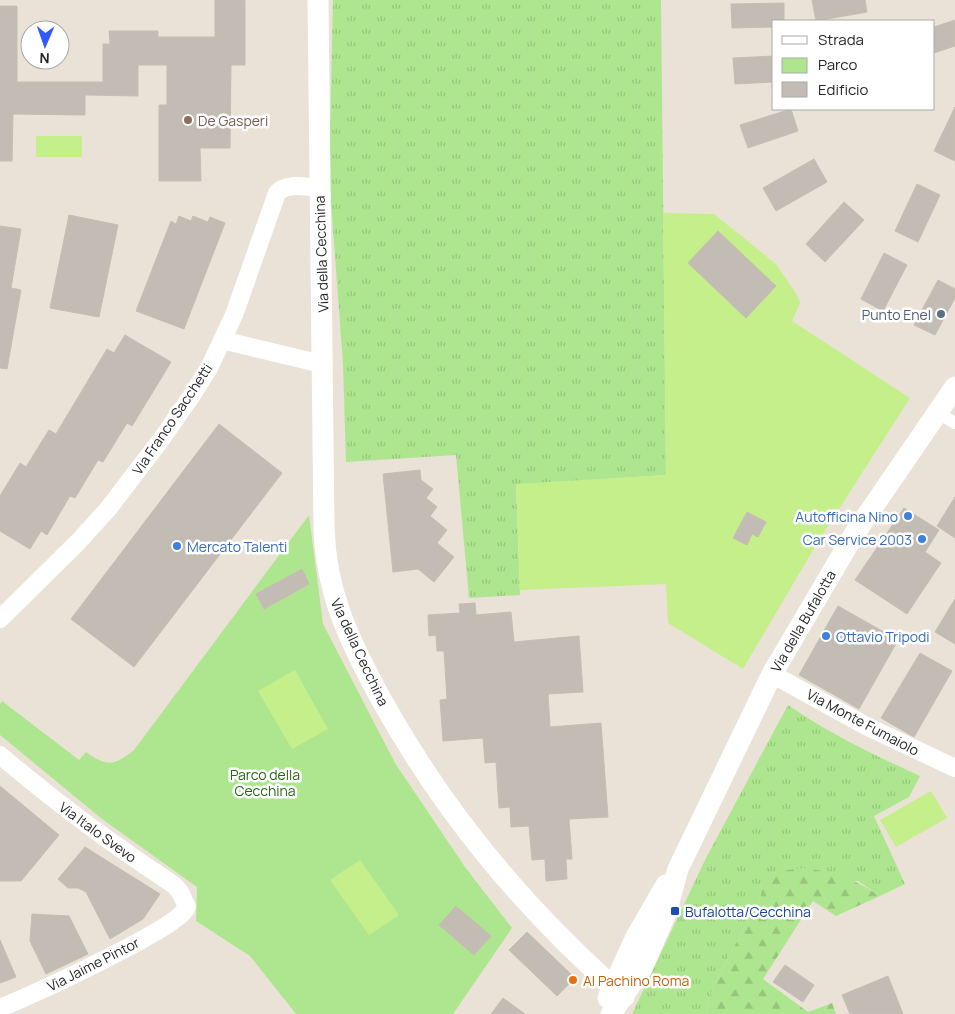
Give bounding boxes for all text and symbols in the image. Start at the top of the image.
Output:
north arrow [20,20,70,70]
legend [772,20,935,110]
text: Strada [818,29,864,50]
text: N [39,49,50,68]
text: Parco [818,54,857,75]
text: Edificio [818,79,869,100]
place label: De Gasperi [198,111,268,130]
marker: De Gasperi [182,114,194,126]
street label: Via della Cecchina [309,195,333,313]
place label: Punto Enel [862,305,931,324]
marker: Punto Enel [935,308,947,320]
street label: Via Franco Sacchetti [128,360,216,478]
place label: Autofficina Nino [795,507,898,526]
marker: Autofficina Nino [902,510,914,522]
place label: Car Service 2003 [803,530,912,549]
marker: Car Service 2003 [916,533,928,545]
place label: Mercato Talenti [187,537,287,556]
marker: Mercato Talenti [171,540,183,552]
street label: Via della Bufalotta [766,567,840,675]
street label: Via della Cecchina [327,595,393,709]
place label: Ottavio Tripodi [836,627,930,646]
marker: Ottavio Tripodi [820,630,832,642]
street label: Via Monte Fumaiolo [803,684,923,760]
park label: Parco della Cecchina [230,765,300,800]
street label: Via Italo Svevo [55,797,141,867]
place label: Bufalotta/Cecchina [685,902,811,921]
marker: Bufalotta/Cecchina [669,905,681,917]
street label: Via Jaime Pintor [44,933,142,995]
place label: Al Pachino Roma [583,971,689,990]
marker: Al Pachino Roma [567,974,579,986]

